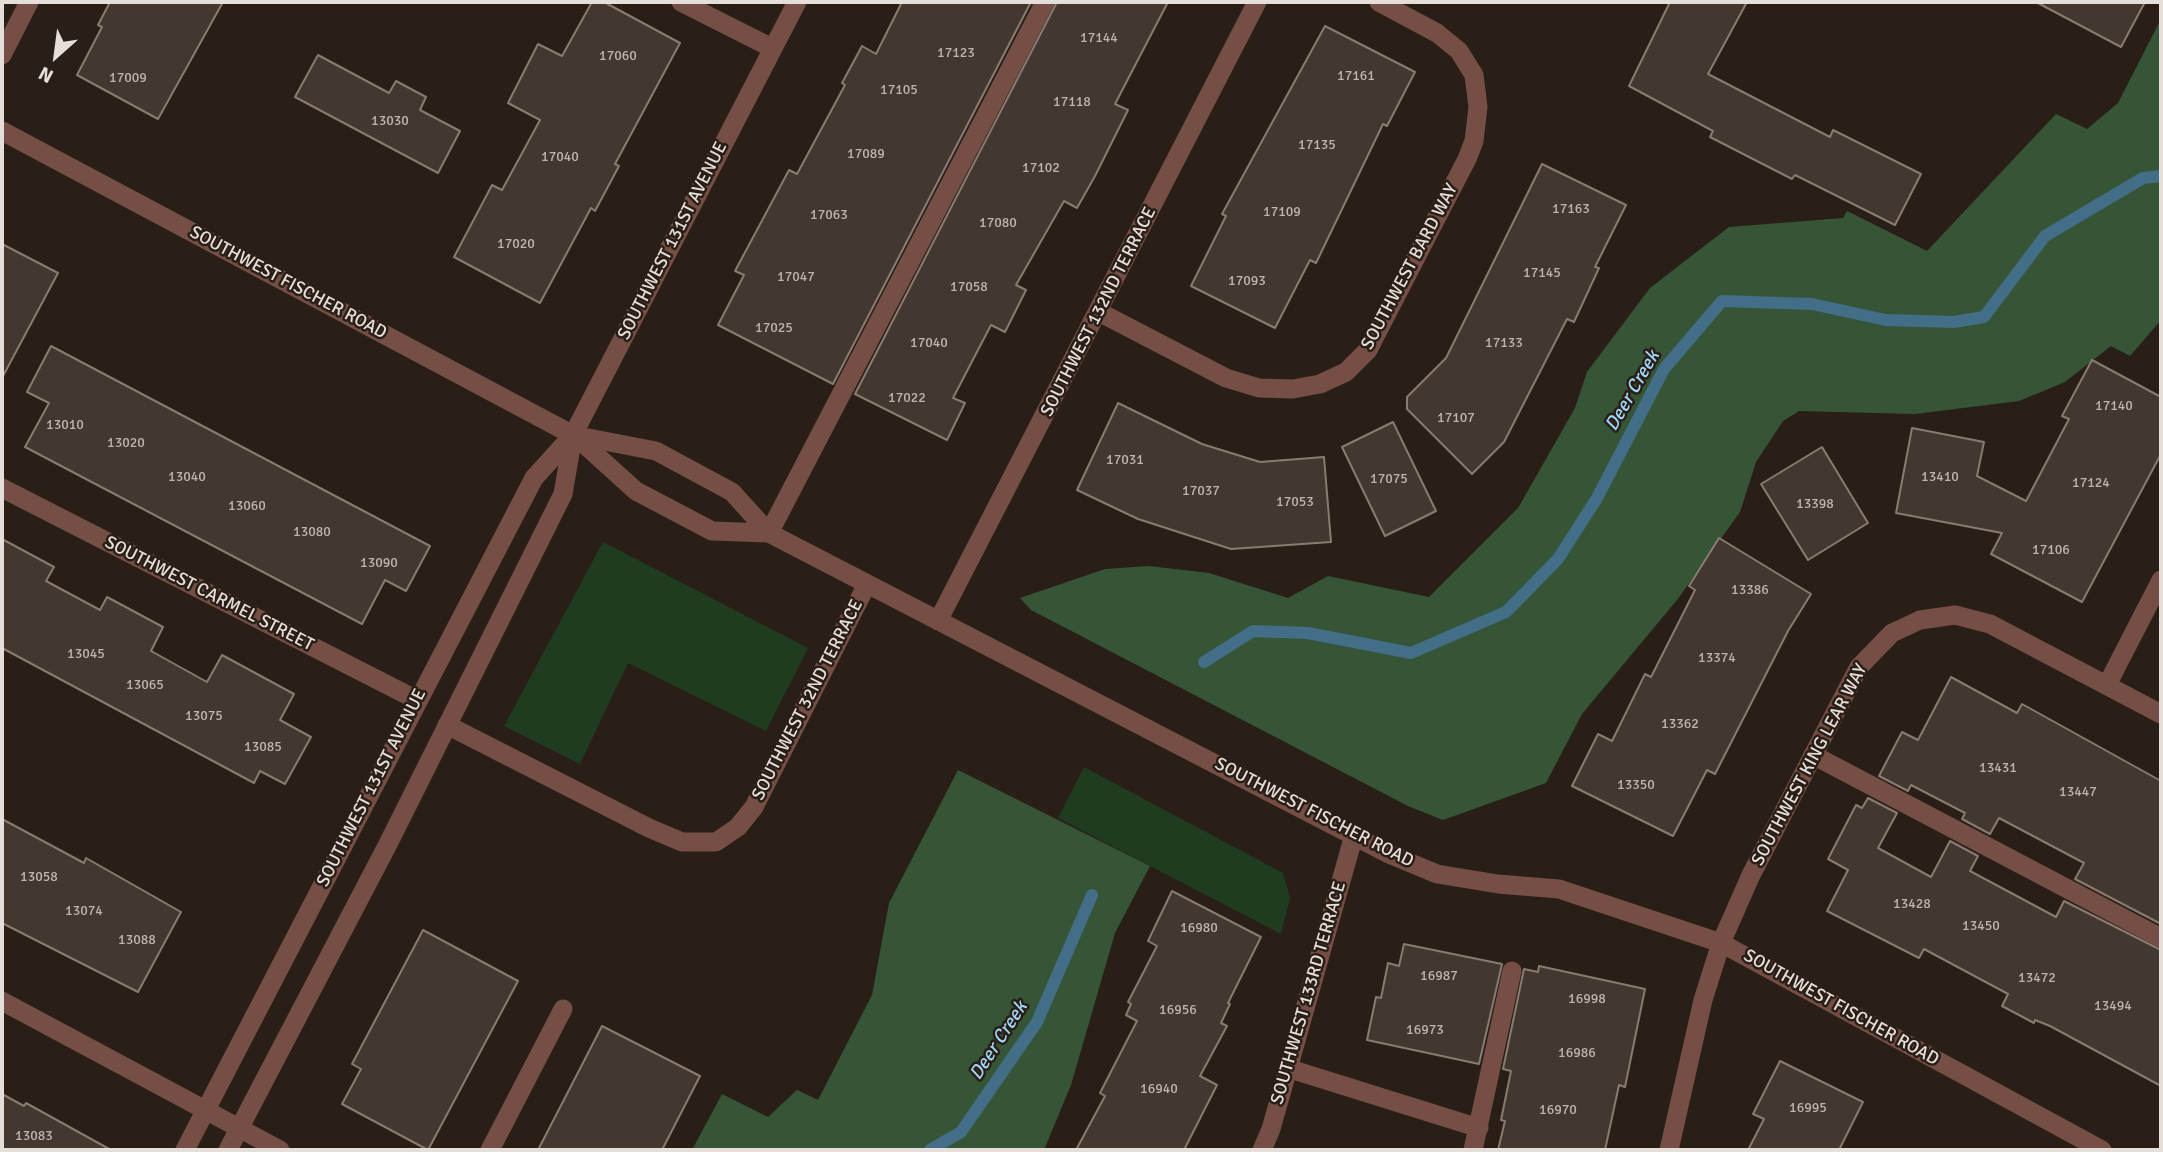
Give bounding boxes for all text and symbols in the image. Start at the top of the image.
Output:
north arrow [21,21,91,91]
house number: 17144 [1080,30,1118,46]
house number: 17123 [937,45,975,61]
house number: 17060 [599,48,637,64]
text: N [35,61,58,88]
house number: 17161 [1337,68,1375,84]
house number: 17009 [109,70,147,86]
house number: 17105 [880,82,918,98]
house number: 17118 [1053,94,1091,110]
house number: 13030 [371,113,409,129]
house number: 17135 [1298,137,1336,153]
street label: SOUTHWEST 131ST AVENUE [614,138,732,344]
house number: 17089 [847,146,885,162]
house number: 17040 [541,149,579,165]
house number: 17102 [1022,160,1060,176]
street label: SOUTHWEST BARD WAY [1357,180,1463,354]
house number: 17163 [1552,201,1590,217]
street label: SOUTHWEST 132ND TERRACE [1037,204,1161,420]
house number: 17109 [1263,204,1301,220]
house number: 17063 [810,207,848,223]
house number: 17080 [979,215,1017,231]
street label: SOUTHWEST FISCHER ROAD [186,222,390,344]
house number: 17020 [497,236,535,252]
house number: 17145 [1523,265,1561,281]
house number: 17047 [777,269,815,285]
house number: 17093 [1228,273,1266,289]
house number: 17058 [950,279,988,295]
house number: 17025 [755,320,793,336]
house number: 17040 [910,335,948,351]
house number: 17133 [1485,335,1523,351]
water label: Deer Creek [1601,347,1665,435]
house number: 17022 [888,390,926,406]
house number: 17140 [2095,398,2133,414]
house number: 17107 [1437,410,1475,426]
house number: 13010 [46,417,84,433]
house number: 13020 [107,435,145,451]
house number: 17031 [1106,452,1144,468]
house number: 13040 [168,469,206,485]
house number: 13410 [1921,469,1959,485]
house number: 17075 [1370,471,1408,487]
house number: 17124 [2072,475,2110,491]
house number: 17037 [1182,483,1220,499]
house number: 17053 [1276,494,1314,510]
house number: 13398 [1796,496,1834,512]
house number: 13060 [228,498,266,514]
house number: 13080 [293,524,331,540]
street label: SOUTHWEST CARMEL STREET [101,532,317,656]
house number: 17106 [2032,542,2070,558]
house number: 13090 [360,555,398,571]
house number: 13386 [1731,582,1769,598]
street label: SOUTHWEST 32ND TERRACE [748,596,868,804]
house number: 13045 [67,646,105,662]
house number: 13374 [1698,650,1736,666]
street label: SOUTHWEST KING LEAR WAY [1748,660,1872,870]
house number: 13065 [126,677,164,693]
street label: SOUTHWEST 131ST AVENUE [313,685,431,891]
house number: 13075 [185,708,223,724]
house number: 13362 [1661,716,1699,732]
house number: 13085 [244,739,282,755]
street label: SOUTHWEST FISCHER ROAD [1211,753,1417,873]
house number: 13431 [1979,760,2017,776]
house number: 13350 [1617,777,1655,793]
house number: 13447 [2059,784,2097,800]
house number: 13058 [20,869,58,885]
street label: SOUTHWEST 133RD TERRACE [1267,879,1351,1107]
house number: 13428 [1893,896,1931,912]
house number: 13074 [65,903,103,919]
house number: 13450 [1962,918,2000,934]
house number: 16980 [1180,920,1218,936]
house number: 13088 [118,932,156,948]
street label: SOUTHWEST FISCHER ROAD [1740,945,1942,1071]
house number: 16987 [1420,968,1458,984]
house number: 13472 [2018,970,2056,986]
house number: 16998 [1568,991,1606,1007]
water label: Deer Creek [965,997,1033,1085]
house number: 13494 [2094,998,2132,1014]
house number: 16956 [1159,1002,1197,1018]
house number: 16973 [1406,1022,1444,1038]
house number: 16986 [1558,1045,1596,1061]
house number: 16940 [1140,1081,1178,1097]
house number: 16995 [1789,1100,1827,1116]
house number: 16970 [1539,1102,1577,1118]
house number: 13083 [15,1128,53,1144]

